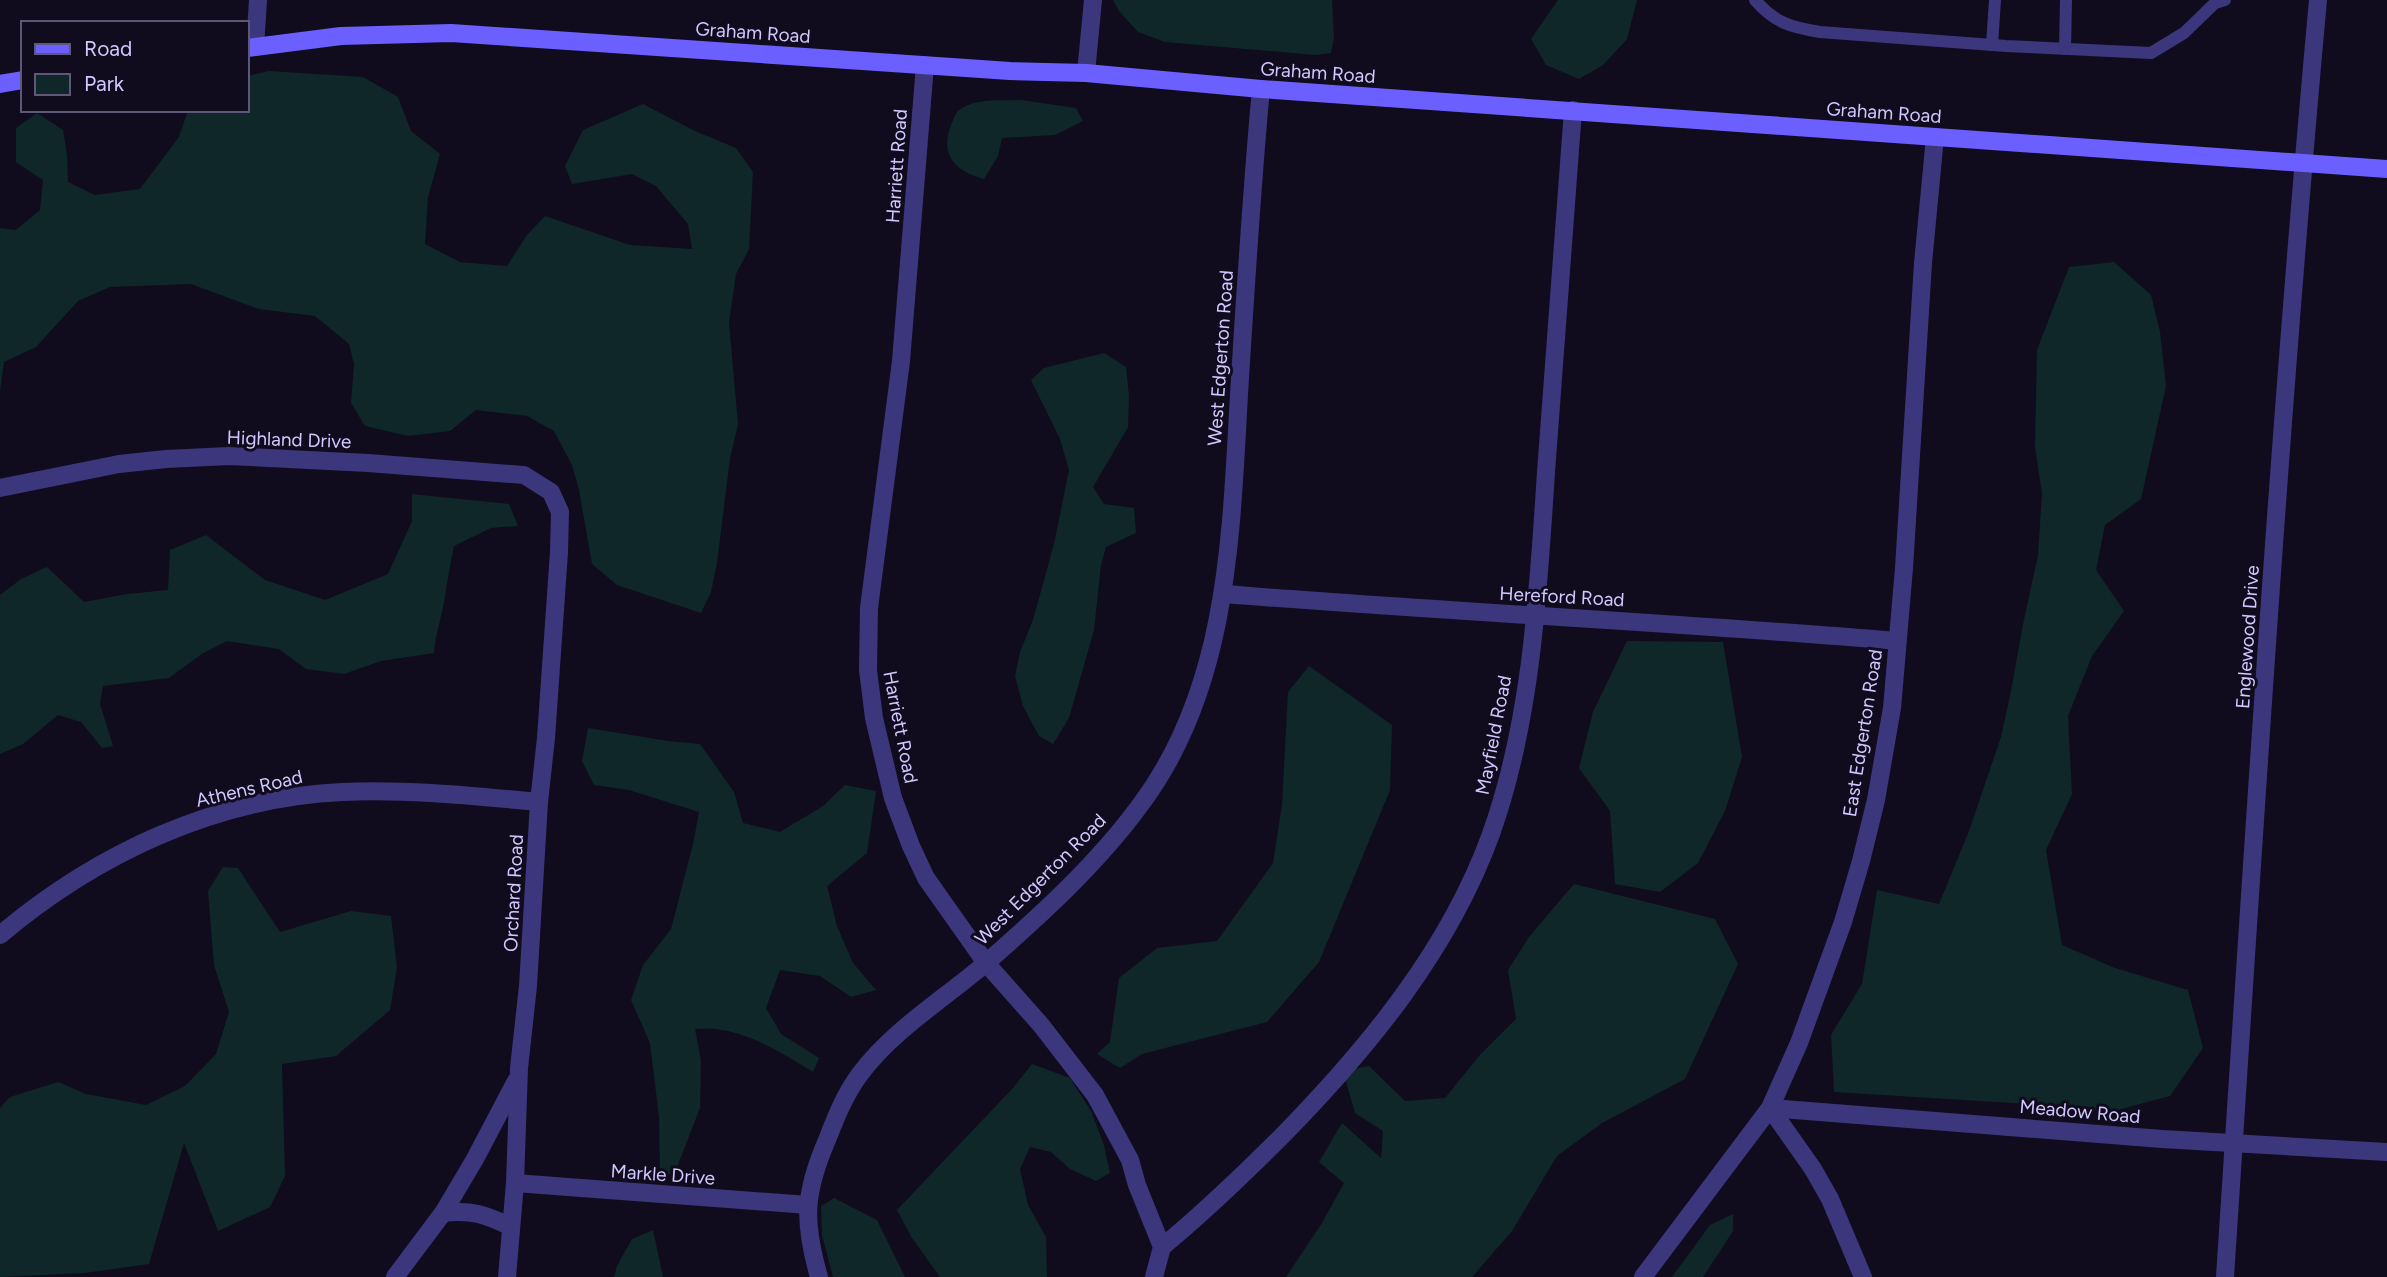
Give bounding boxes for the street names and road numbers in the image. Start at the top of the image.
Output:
street label: Graham Road [695,17,811,48]
street label: Graham Road [1260,57,1376,88]
street label: Graham Road [1826,97,1942,128]
street label: Harriett Road [881,108,912,224]
street label: West Edgerton Road [1203,269,1238,447]
street label: Highland Drive [226,426,352,453]
street label: Englewood Drive [2231,565,2264,710]
street label: Hereford Road [1499,582,1625,611]
street label: East Edgerton Road [1838,648,1887,818]
street label: Harriett Road [878,669,923,785]
street label: Mayfield Road [1471,673,1516,797]
street label: Athens Road [193,765,305,812]
street label: West Edgerton Road [970,809,1111,950]
street label: Orchard Road [499,834,528,952]
street label: Meadow Road [2018,1095,2141,1128]
street label: Markle Drive [610,1159,716,1190]

